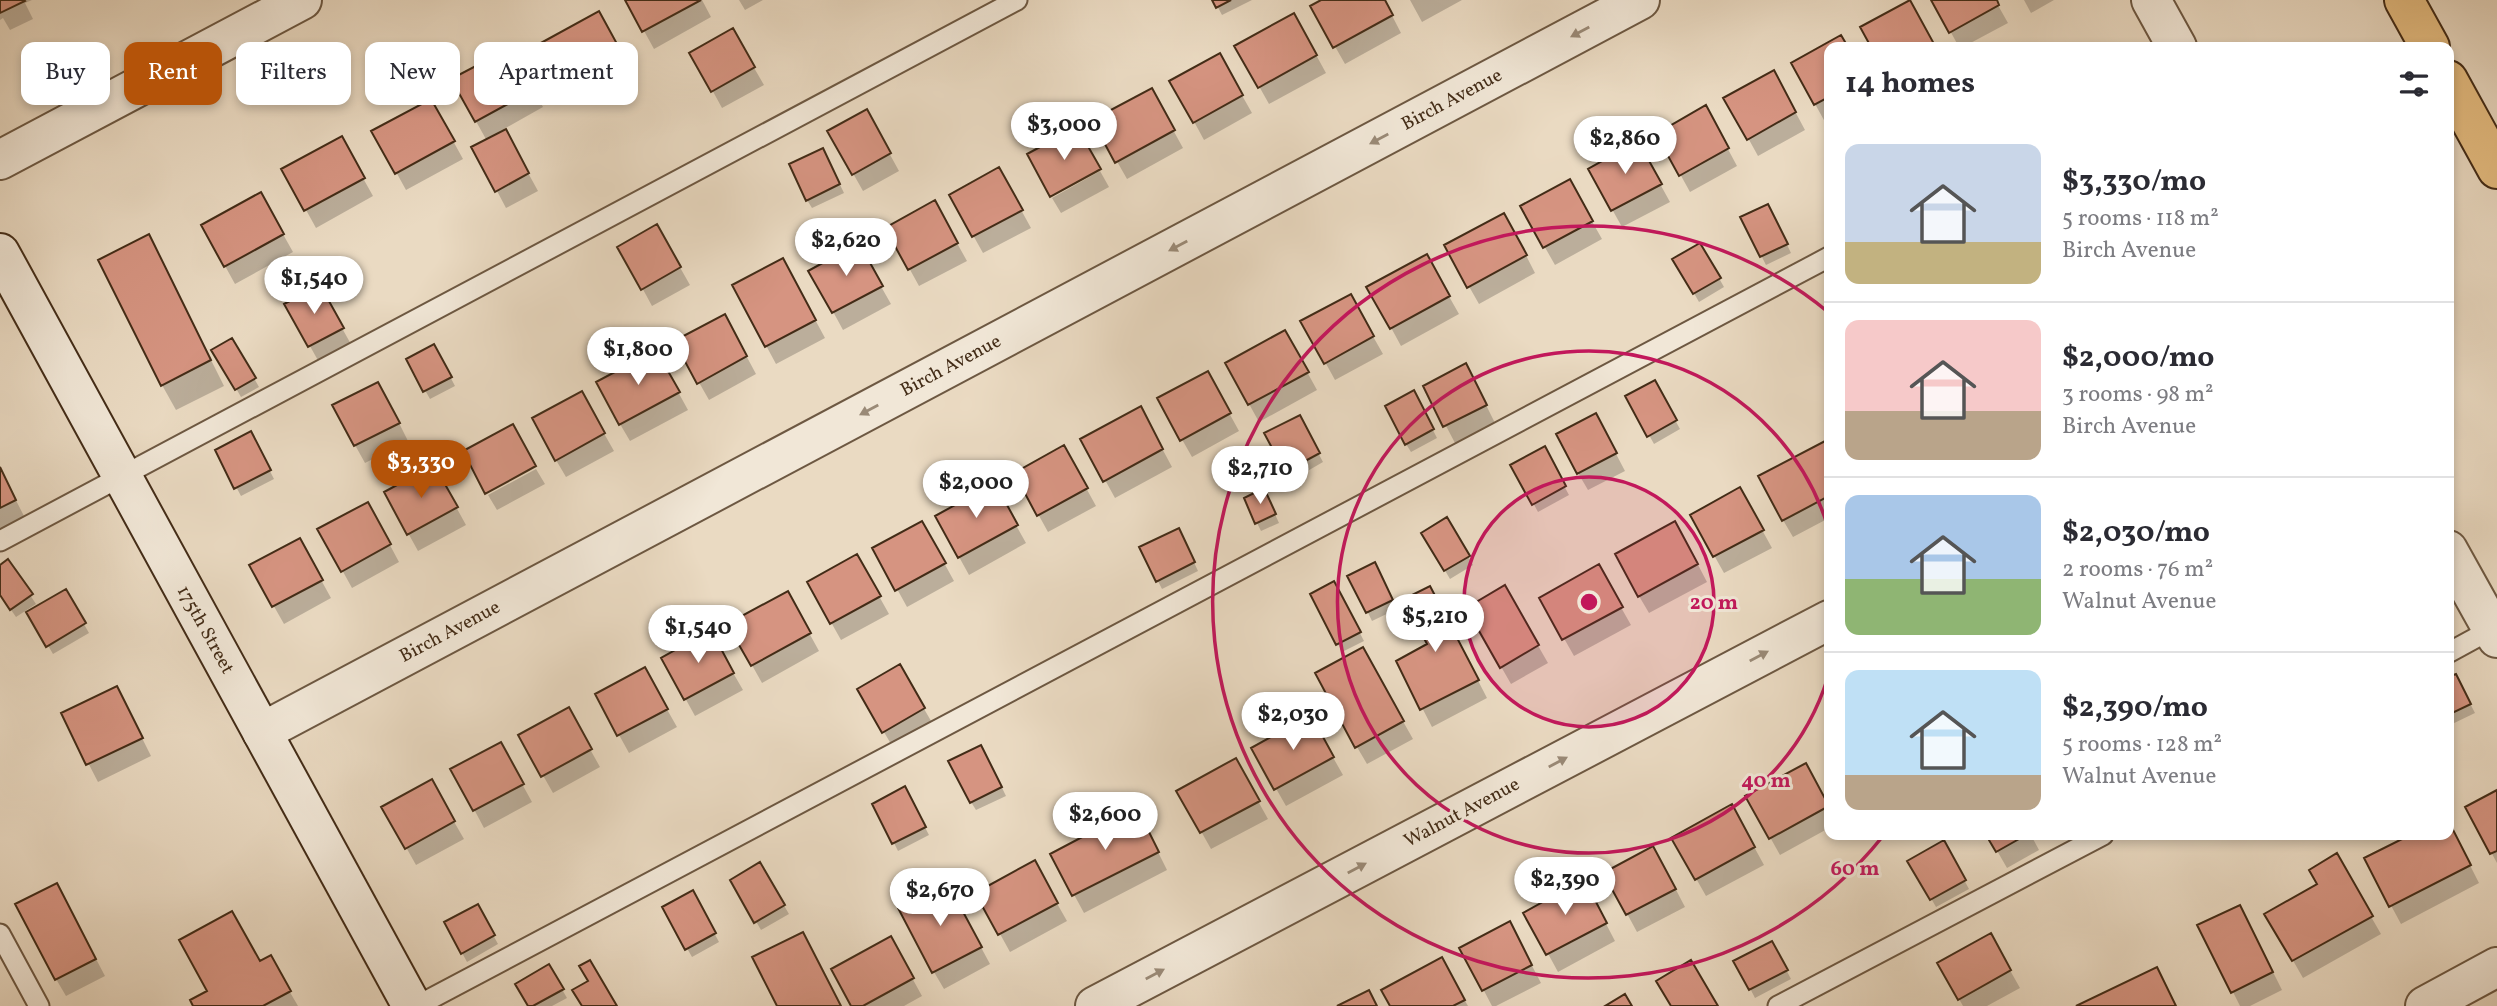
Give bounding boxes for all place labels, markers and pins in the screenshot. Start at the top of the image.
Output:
pin: $3,000 [1007,102,1121,162]
pin: $2,860 [1568,116,1682,176]
pin: $2,620 [789,218,903,278]
pin: $1,540 [257,256,371,316]
pin: $1,800 [581,328,695,387]
pin: $3,330 [364,440,478,500]
pin: $2,710 [1203,447,1317,506]
pin: $2,000 [919,461,1033,520]
centre of rings [1577,590,1601,614]
pin: $5,210 [1378,594,1492,654]
pin: $1,540 [641,606,755,665]
pin: $2,030 [1236,692,1350,752]
pin: $2,600 [1048,792,1162,852]
pin: $2,390 [1508,858,1622,917]
pin: $2,670 [883,869,997,928]

